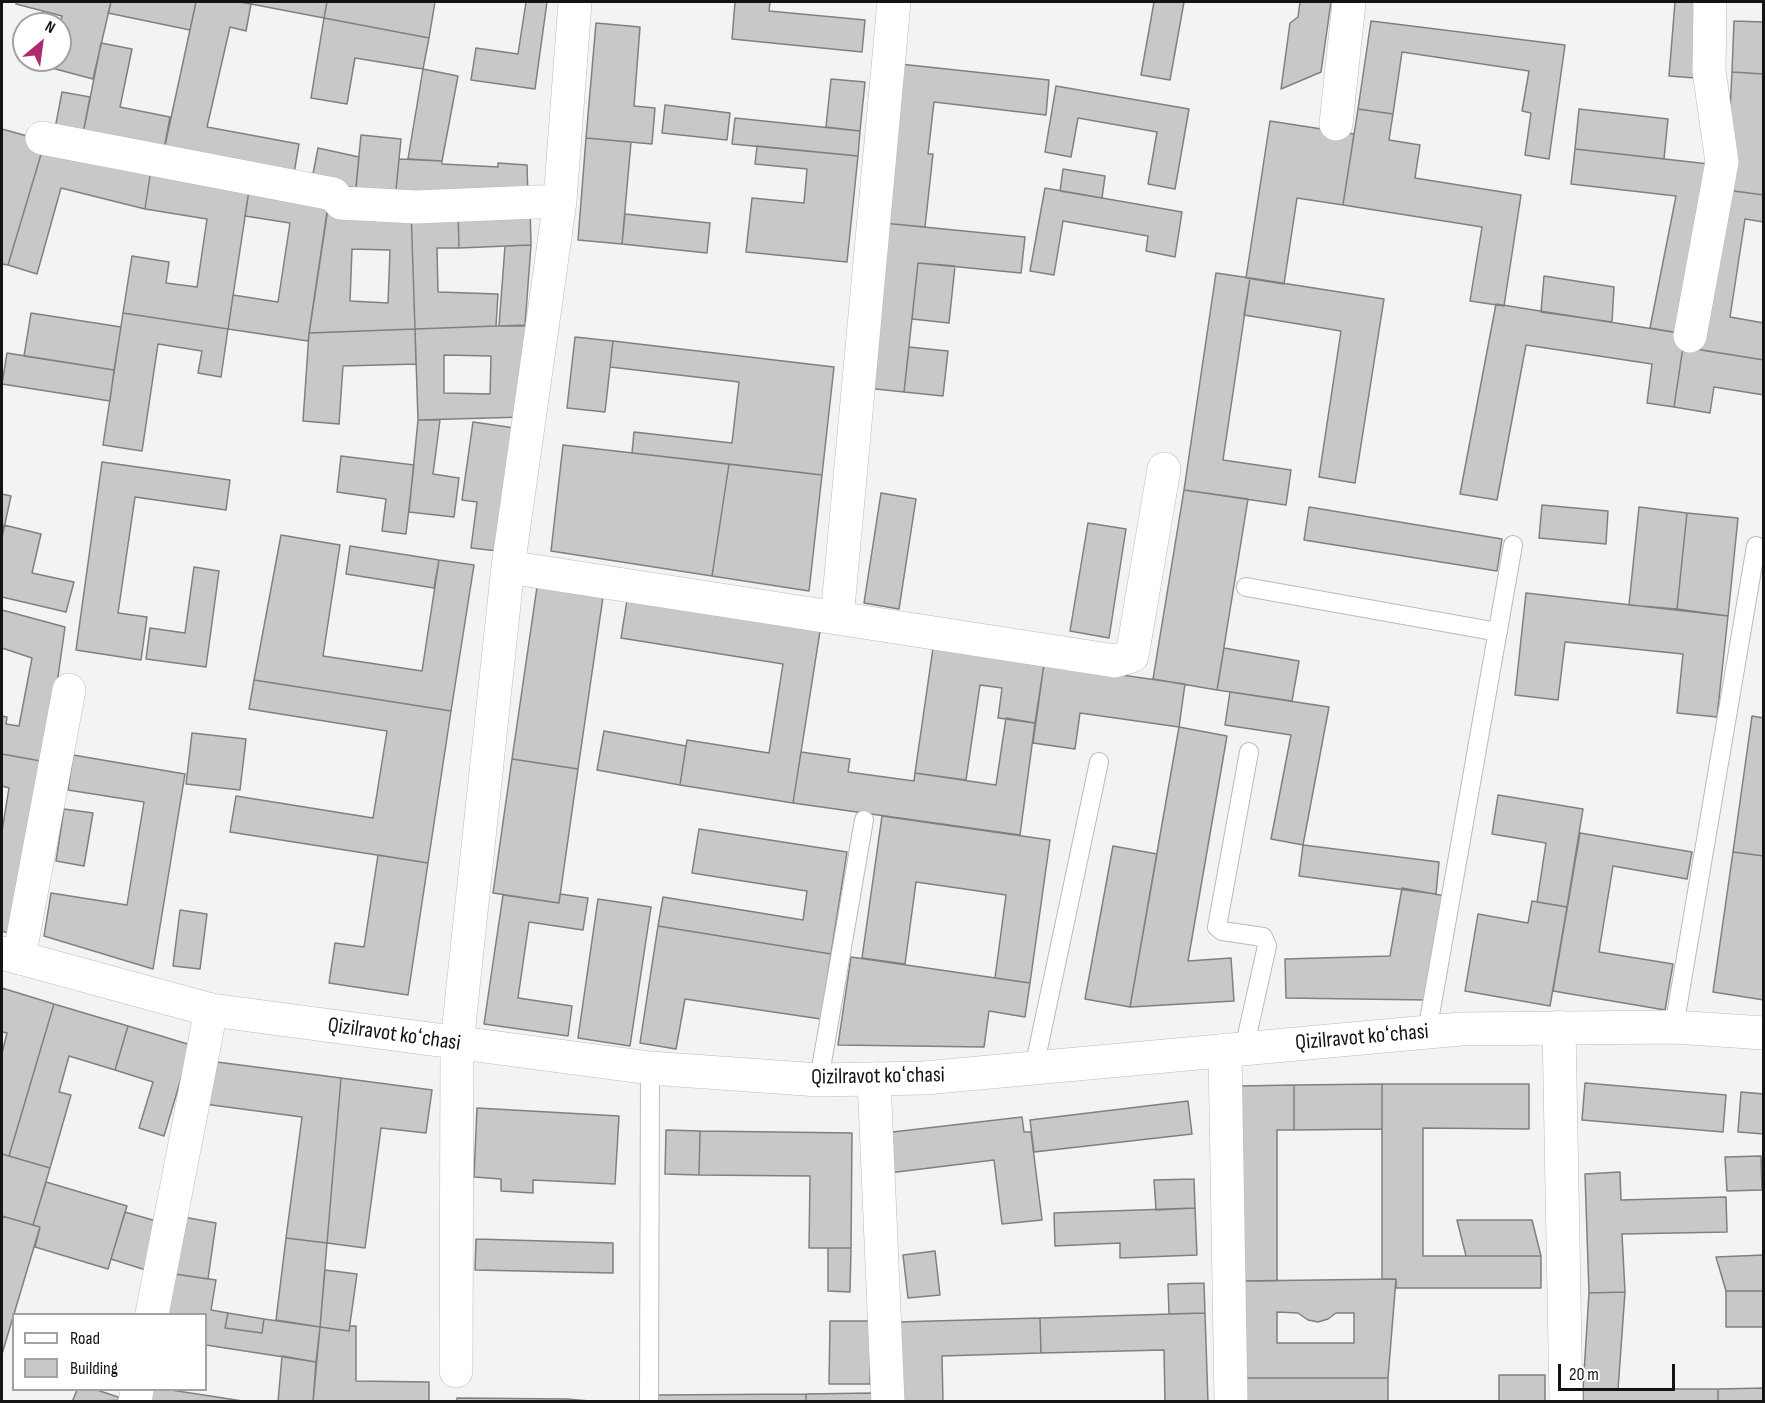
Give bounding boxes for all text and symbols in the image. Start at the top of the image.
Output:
north arrow [12,12,72,72]
text: N [42,17,58,38]
street label: Qizilravot koʻchasi [326,1013,462,1057]
street label: Qizilravot koʻchasi [1294,1019,1430,1057]
street label: Qizilravot koʻchasi [811,1063,945,1091]
legend [12,1313,207,1391]
text: Road [70,1328,100,1349]
scale bar [1561,1352,1678,1390]
text: Building [70,1358,118,1379]
text: 20 m [1569,1364,1599,1385]

